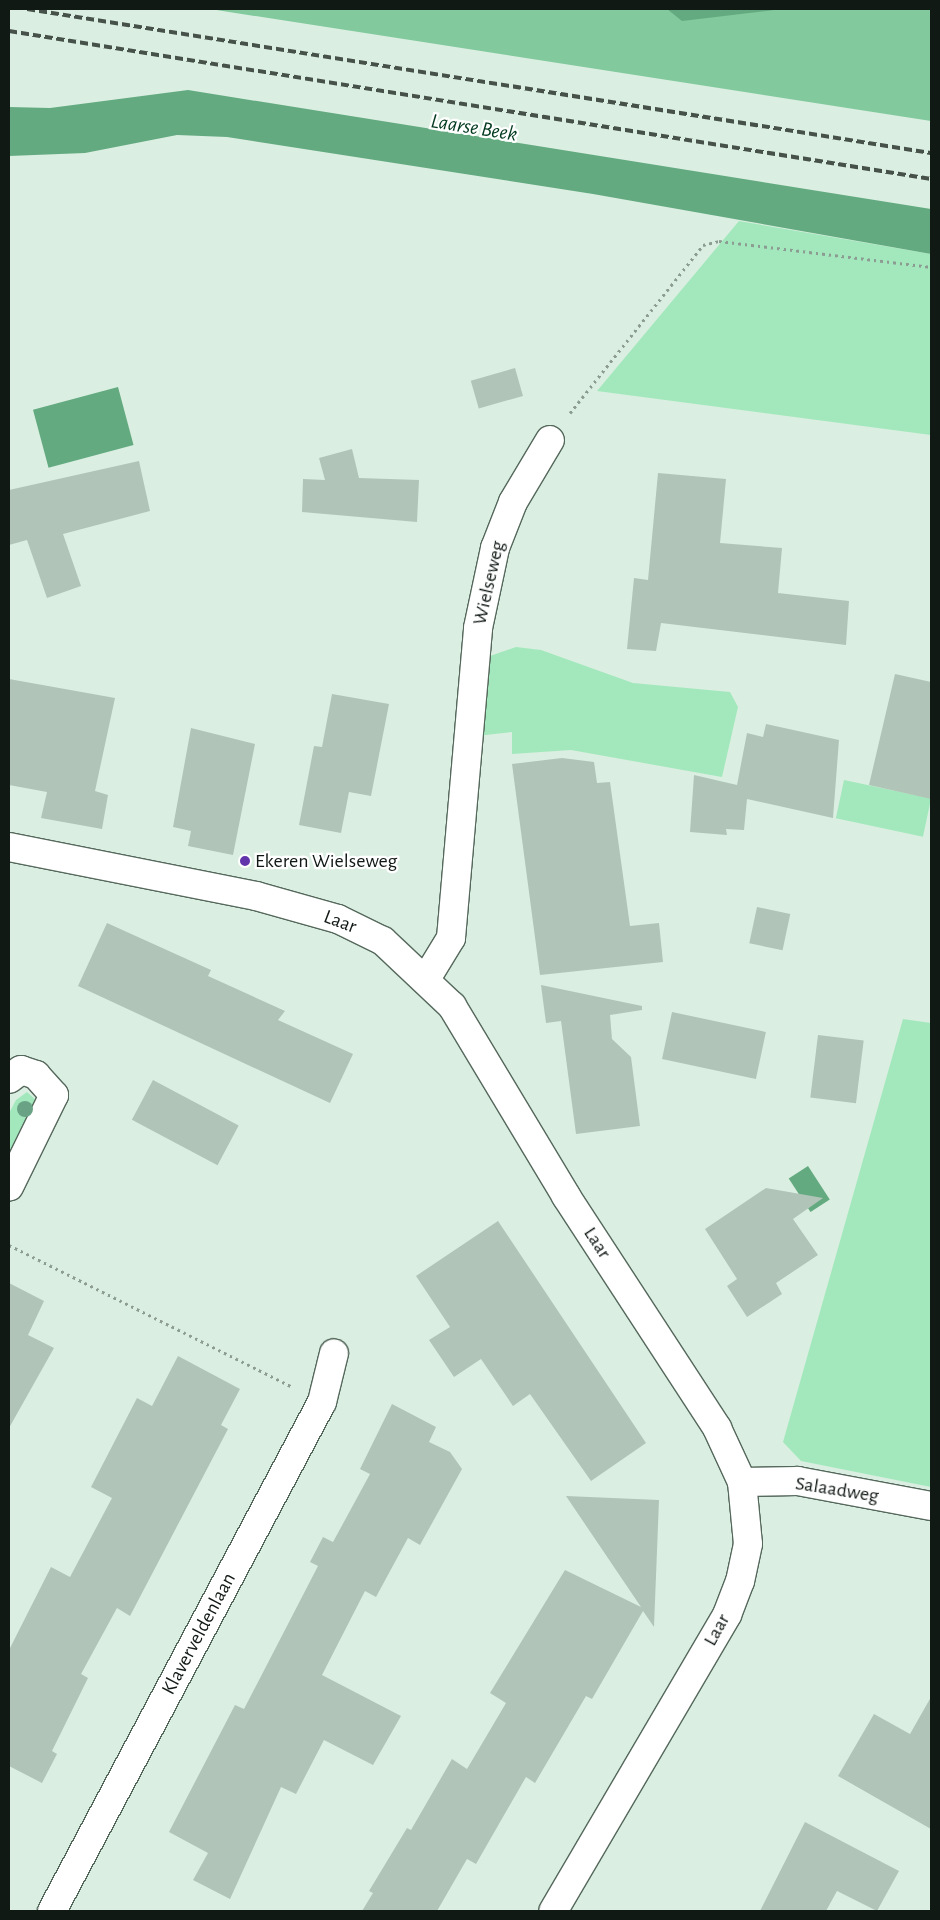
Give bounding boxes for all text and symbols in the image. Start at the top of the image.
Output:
water label: Laarse Beek [429,109,519,147]
street label: Wielseweg [468,539,510,627]
place label: Ekeren Wielseweg [255,849,397,873]
marker: Ekeren Wielseweg [239,855,251,867]
street label: Laar [320,905,360,939]
street label: Laar [578,1223,616,1263]
street label: Salaadweg [794,1472,880,1508]
street label: Klaverveldenlaan [157,1569,241,1699]
street label: Laar [698,1610,736,1650]

